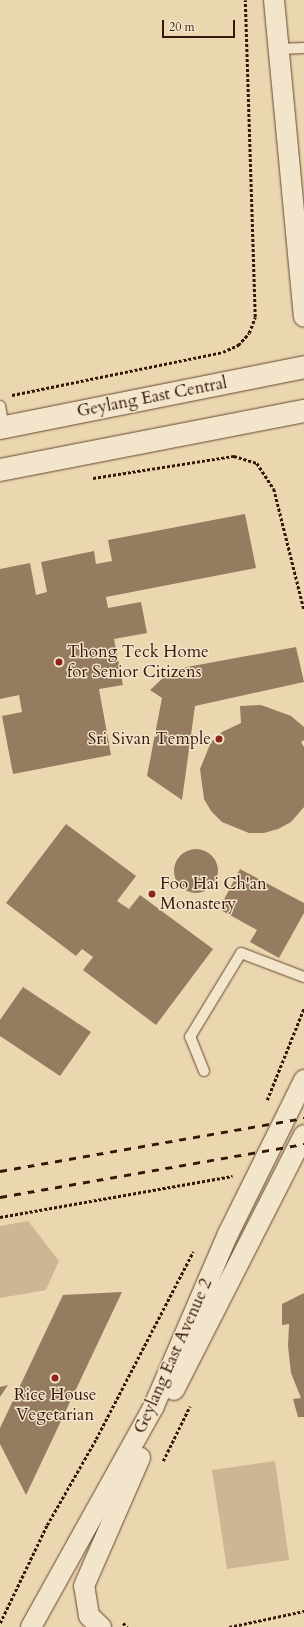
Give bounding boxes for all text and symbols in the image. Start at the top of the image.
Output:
scale bar [164,12,237,38]
text: 20 m [169,19,195,35]
street label: Geylang East Central [75,372,229,422]
place label: Thong Teck Home for Senior Citizens [67,642,209,682]
marker: Thong Teck Home for Senior Citizens [54,657,64,667]
place label: Sri Sivan Temple [88,729,211,749]
marker: Sri Sivan Temple [214,734,224,744]
place label: Foo Hai Ch'an Monastery [160,874,267,914]
marker: Foo Hai Ch'an Monastery [147,889,157,899]
street label: Geylang East Avenue 2 [130,1275,216,1437]
marker: Rice House Vegetarian [50,1373,60,1383]
place label: Rice House Vegetarian [14,1385,96,1425]

